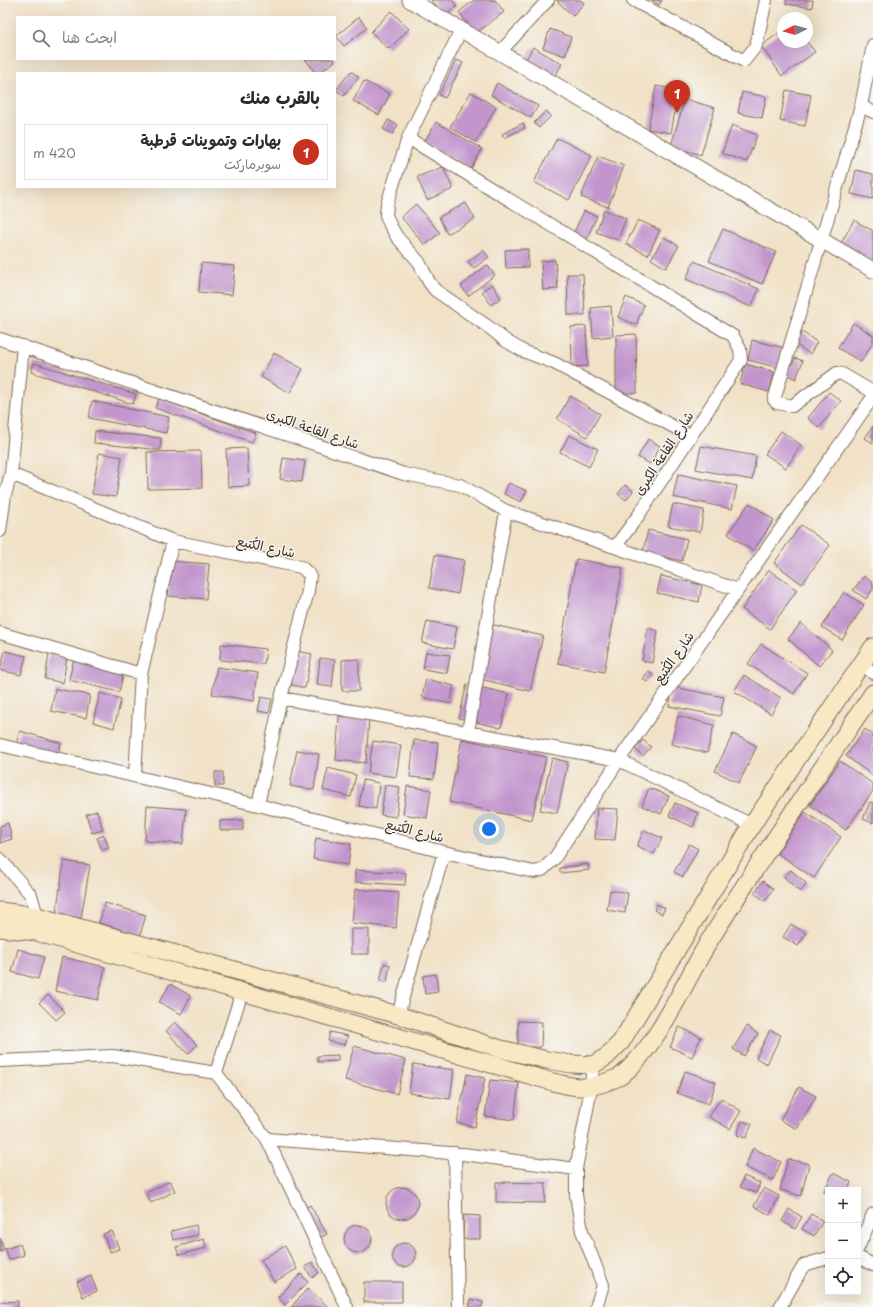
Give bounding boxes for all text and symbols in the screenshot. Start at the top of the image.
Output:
north arrow [777,12,813,48]
search box [16,16,336,60]
text: ابحث هنا [62,25,117,48]
icon: search [30,27,52,49]
pin: 1 [664,80,690,113]
text: بالقرب منك [240,84,320,110]
text: بهارات وتموينات قرطبة [140,128,281,151]
text: 420 m [33,143,76,162]
text: 1 [303,143,309,162]
text: سوبرماركت [224,154,281,173]
street label: شارع القاعة الكبرى [264,403,362,454]
street label: شارع القاعة الكبرى [629,407,698,499]
street label: شارع الكُتيع [235,531,297,563]
street label: شارع الكُتيع [648,627,699,688]
street label: شارع الكُتيع [383,814,446,848]
your location [479,819,499,839]
map controls [825,1187,861,1295]
button: + [825,1187,861,1223]
button: − [825,1223,861,1259]
button: locate [825,1259,861,1295]

